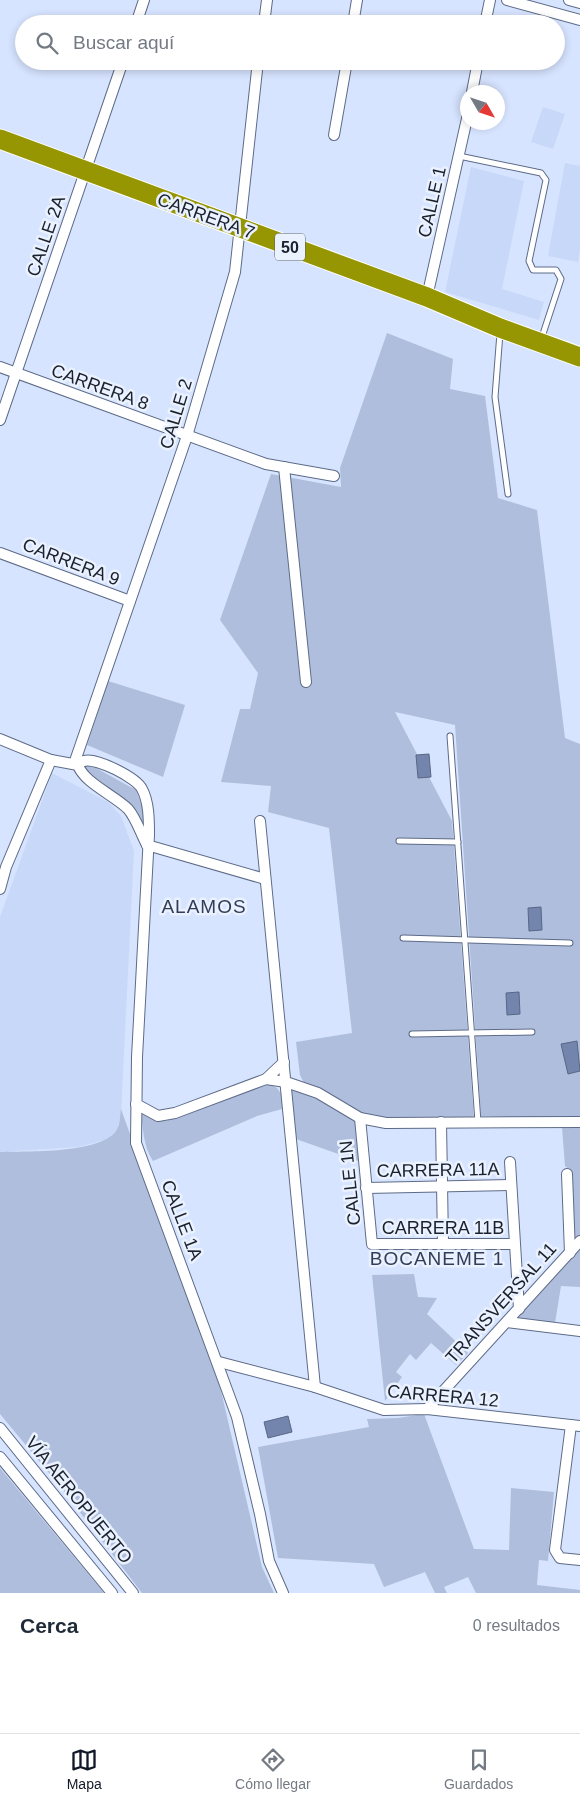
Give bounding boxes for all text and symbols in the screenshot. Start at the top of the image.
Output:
search box [15,15,565,70]
icon: search [33,29,61,57]
text: Buscar aquí [73,32,174,53]
north arrow [460,85,505,130]
street label: CALLE 1 [414,165,450,239]
street label: CARRERA 7 [155,189,257,243]
street label: CALLE 2A [23,193,69,279]
road number: 50 [275,233,305,260]
street label: CARRERA 8 [49,360,151,414]
street label: CALLE 2 [156,377,196,451]
street label: CARRERA 9 [20,534,122,590]
district label: ALAMOS [161,896,247,917]
street label: CALLE 1N [336,1140,364,1226]
street label: CARRERA 11A [376,1159,500,1181]
street label: CALLE 1A [158,1177,206,1263]
street label: CARRERA 11B [382,1218,504,1238]
street label: TRANSVERSAL 11 [442,1239,560,1367]
district label: BOCANEME 1 [370,1248,504,1269]
street label: CARRERA 12 [386,1381,500,1411]
street label: VÍA AEROPUERTO [22,1433,136,1567]
text: Cerca [20,1614,78,1637]
text: 0 resultados [473,1617,560,1634]
tab: Mapa [67,1746,102,1792]
tab: Cómo llegar [235,1746,311,1792]
tab: Guardados [444,1746,513,1792]

